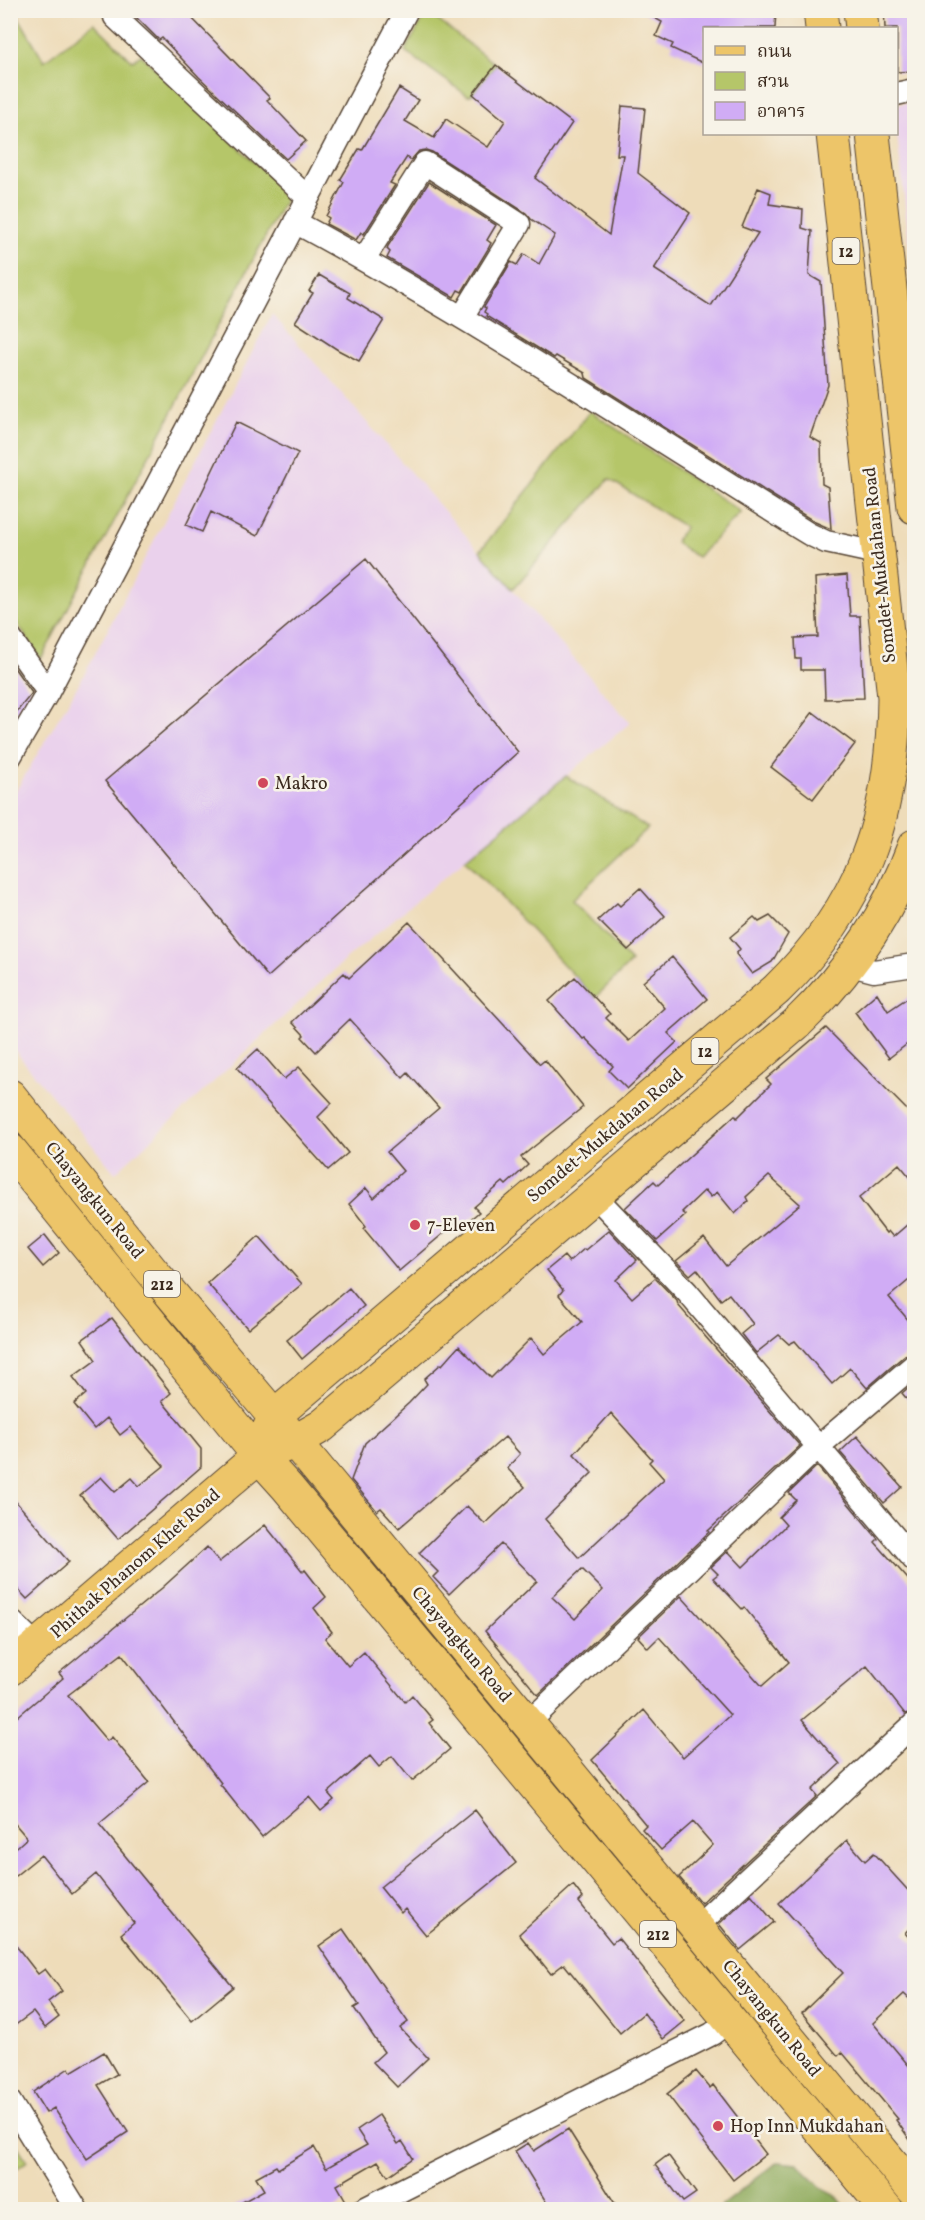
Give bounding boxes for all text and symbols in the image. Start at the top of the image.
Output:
legend [703,27,898,135]
text: ถนน [757,40,792,65]
text: สวน [757,70,789,95]
text: อาคาร [757,100,806,125]
road number: 12 [832,238,860,264]
street label: Somdet-Mukdahan Road [858,465,903,664]
place label: Makro [275,772,328,797]
marker: Makro [256,776,270,790]
road number: 12 [692,1038,718,1064]
street label: Somdet-Mukdahan Road [522,1063,690,1209]
street label: Chayangkun Road [39,1137,149,1265]
place label: 7-Eleven [427,1214,495,1239]
marker: 7-Eleven [408,1218,422,1232]
road number: 212 [144,1271,180,1297]
street label: Phithak Phanom Khet Road [45,1483,226,1645]
street label: Chayangkun Road [405,1582,517,1708]
road number: 212 [640,1921,676,1947]
street label: Chayangkun Road [716,1955,826,2083]
place label: Hop Inn Mukdahan [730,2115,884,2140]
marker: Hop Inn Mukdahan [711,2119,725,2133]

